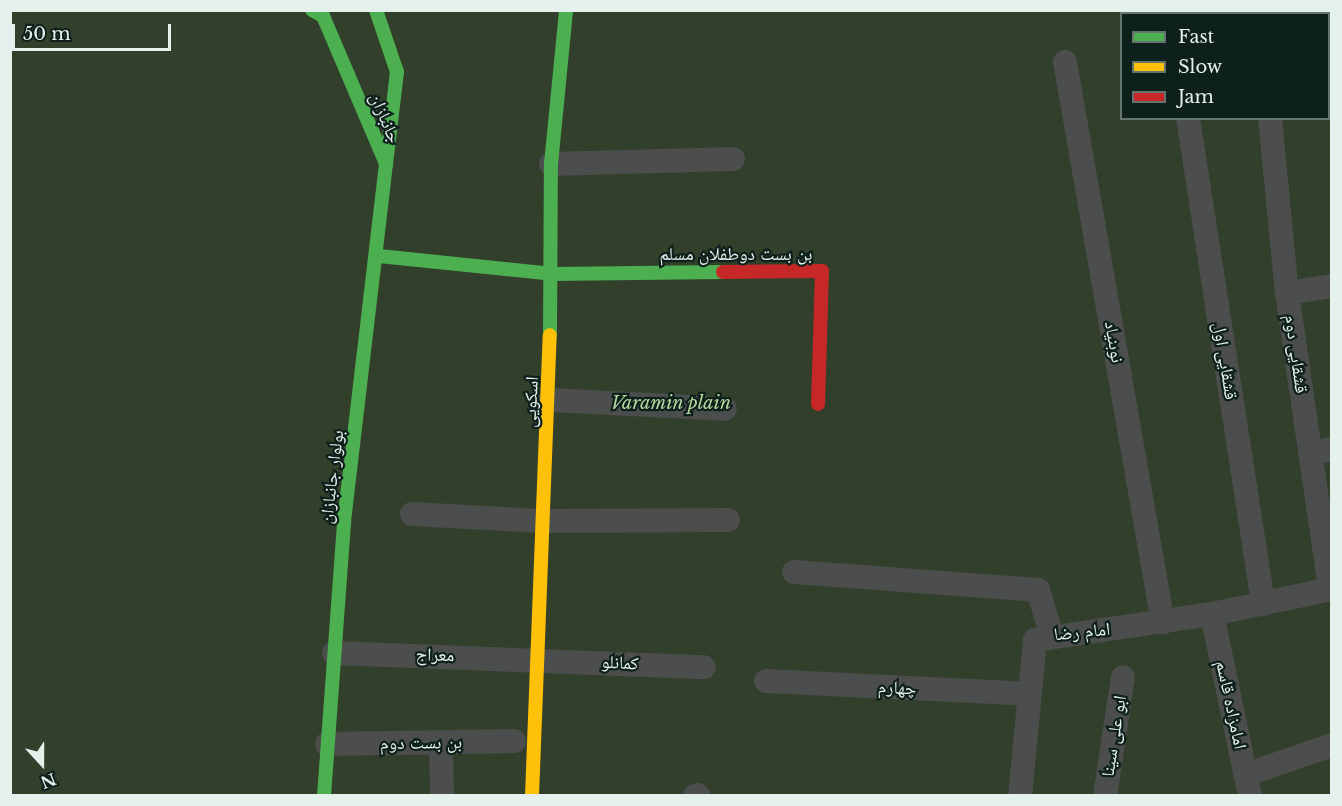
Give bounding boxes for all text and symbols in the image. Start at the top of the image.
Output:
scale bar [15,12,174,50]
legend [1120,12,1330,120]
text: 50 m [23,23,71,45]
text: Fast [1178,26,1214,48]
text: Slow [1178,56,1222,78]
text: Jam [1178,86,1214,108]
street label: جانبازان [365,90,405,146]
street label: بن بست دوطفلان مسلم [660,243,812,265]
street label: قشقایی دوم [1280,313,1312,395]
street label: نوبنیاد [1100,319,1128,365]
street label: قشقایی اول [1208,321,1242,401]
street label: اسکویی [519,376,543,428]
park label: Varamin plain [610,392,732,414]
street label: بولوار جانبازان [316,429,348,525]
street label: امام رضا [1053,618,1111,646]
street label: معراج [415,644,455,666]
street label: کمانلو [601,651,639,675]
street label: امامزاده قاسم [1211,659,1251,751]
street label: چهارم [877,676,917,700]
street label: ابو علی سینا [1097,694,1131,778]
street label: بن بست دوم [380,731,462,755]
north arrow [12,734,72,794]
text: N [38,769,59,793]

